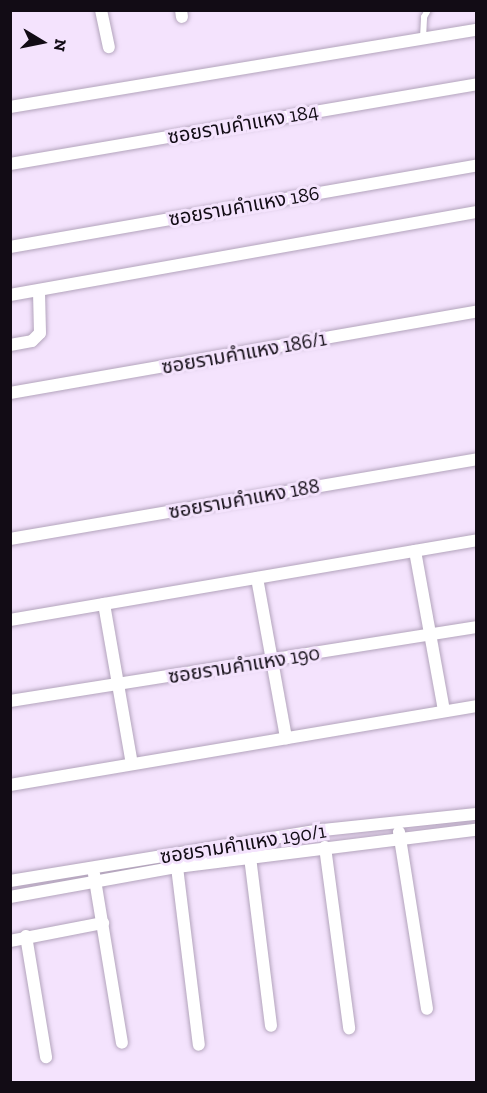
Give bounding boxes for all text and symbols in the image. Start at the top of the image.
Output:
north arrow [12,12,72,72]
text: N [50,38,71,53]
street label: ซอยรามคำแหง 184 [166,99,320,149]
street label: ซอยรามคำแหง 186 [167,181,321,231]
street label: ซอยรามคำแหง 186/1 [160,327,328,379]
street label: ซอยรามคำแหง 188 [167,474,321,524]
street label: ซอยรามคำแหง 190 [166,641,322,689]
street label: ซอยรามคำแหง 190/1 [158,819,328,869]

